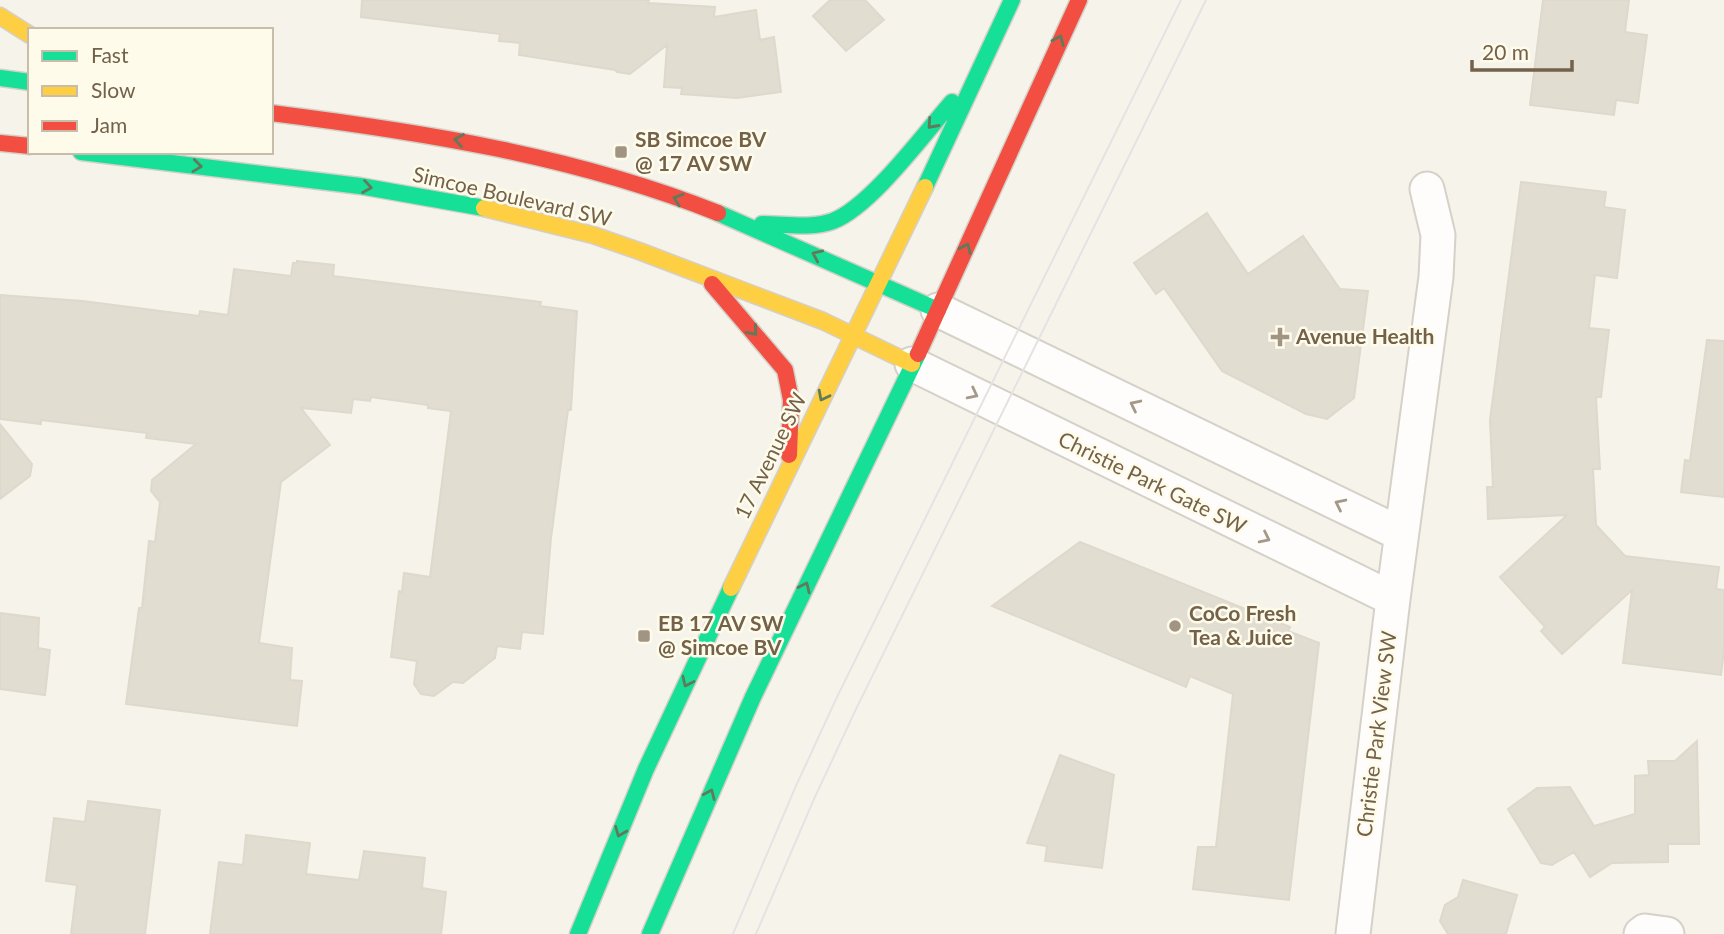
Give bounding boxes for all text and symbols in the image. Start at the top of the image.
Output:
legend [28,28,273,154]
scale bar [1472,28,1572,72]
one-way arrow [1051,35,1065,47]
text: 20 m [1482,39,1529,64]
text: Fast [91,42,129,67]
text: Slow [91,77,136,102]
text: Jam [91,112,127,137]
one-way arrow [928,116,940,129]
place label: SB Simcoe BV @ 17 AV SW [635,126,767,175]
one-way arrow [453,133,465,148]
marker: SB Simcoe BV @ 17 AV SW [613,144,629,160]
one-way arrow [191,159,203,174]
street label: Simcoe Boulevard SW [411,161,614,231]
one-way arrow [361,179,373,194]
one-way arrow [673,193,685,207]
one-way arrow [958,242,972,255]
one-way arrow [812,249,824,263]
one-way arrow [745,322,757,335]
place label: Avenue Health [1295,323,1434,348]
marker: Avenue Health [1270,327,1290,347]
one-way arrow [966,386,978,400]
street label: 17 Avenue SW [728,388,811,522]
one-way arrow [818,389,832,402]
one-way arrow [1130,399,1142,413]
street label: Christie Park Gate SW [1055,425,1251,538]
one-way arrow [1335,499,1347,513]
one-way arrow [1258,529,1270,543]
one-way arrow [796,582,810,594]
place label: CoCo Fresh Tea & Juice [1189,600,1296,649]
place label: EB 17 AV SW @ Simcoe BV [658,610,784,659]
marker: CoCo Fresh Tea & Juice [1167,618,1183,634]
marker: EB 17 AV SW @ Simcoe BV [636,628,652,644]
street label: Christie Park View SW [1350,629,1401,838]
one-way arrow [681,675,695,687]
one-way arrow [702,789,716,801]
one-way arrow [614,826,628,838]

